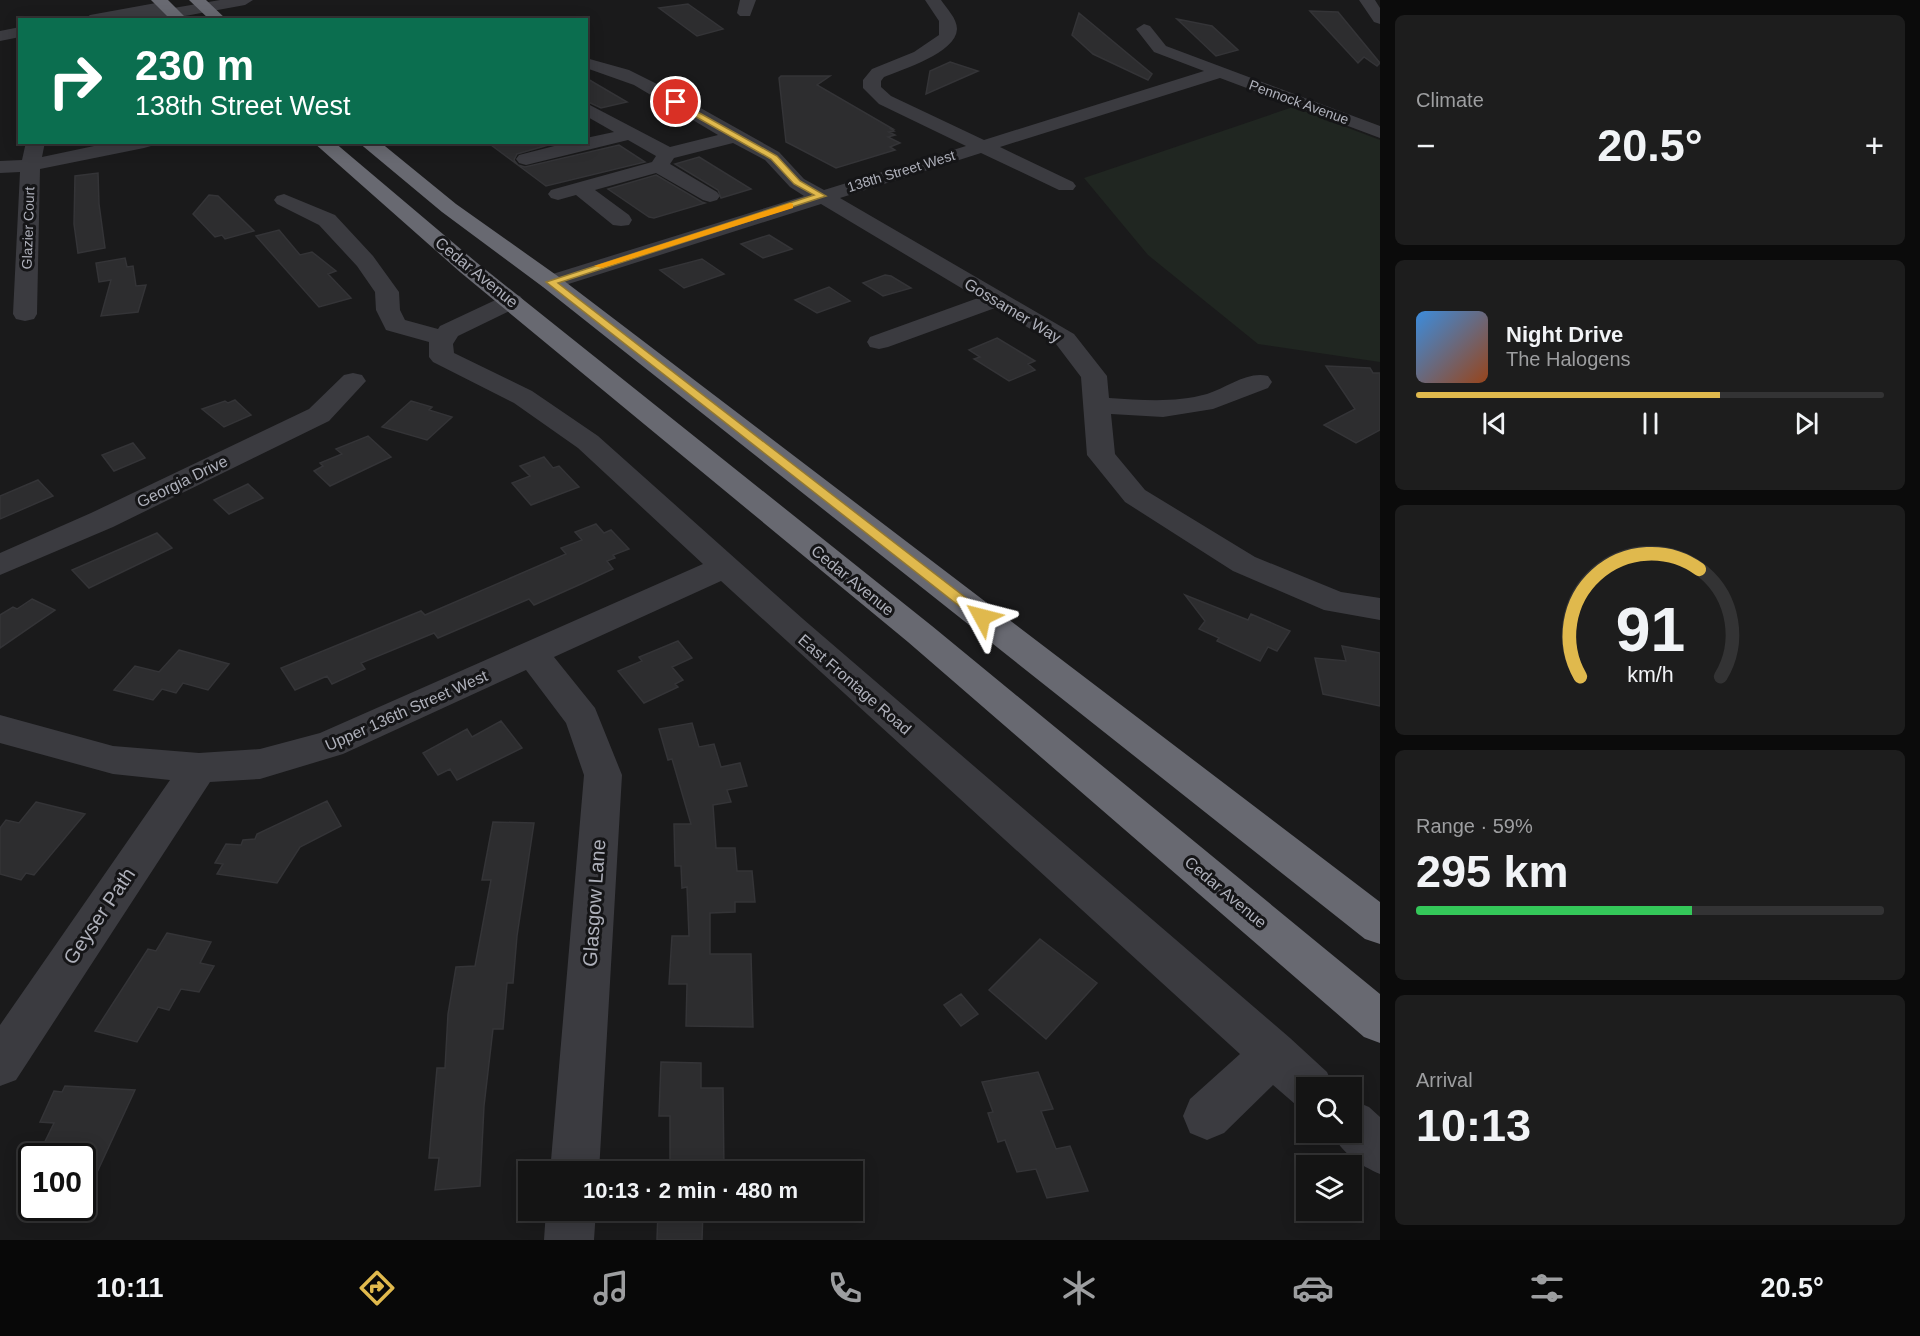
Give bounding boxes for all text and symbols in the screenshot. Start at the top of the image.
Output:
icon: right [36,42,114,120]
text: 230 m [135,42,254,89]
pin [650,76,701,127]
street label: Pennock Avenue [1247,77,1351,128]
icon: arrive [659,85,692,118]
text: Climate [1416,89,1484,111]
text: 138th Street West [135,91,351,121]
text: 20.5° [1597,120,1703,171]
text: − [1416,127,1435,164]
text: + [1865,127,1884,164]
street label: 138th Street West [845,147,957,195]
street label: Glazier Court [19,186,37,269]
street label: Cedar Avenue [432,234,521,311]
street label: Gossamer Way [961,275,1064,346]
text: Night Drive [1506,322,1623,347]
text: The Halogens [1506,348,1631,370]
icon: previous [1478,407,1511,440]
icon: pause [1634,407,1667,440]
icon: next [1790,407,1823,440]
street label: Georgia Drive [134,452,230,511]
street label: Cedar Avenue [808,542,897,619]
position arrow [950,585,1014,649]
text: 91 [1615,595,1685,664]
street label: East Frontage Road [795,631,914,738]
text: km/h [1627,663,1673,687]
street label: Upper 136th Street West [322,667,490,754]
text: Range · 59% [1416,815,1533,837]
street label: Glasgow Lane [579,838,609,968]
text: 295 km [1416,846,1569,897]
street label: Cedar Avenue [1181,853,1270,931]
street label: Geyser Path [59,864,139,968]
text: Arrival [1416,1069,1473,1091]
map controls [1296,1077,1362,1221]
button: search [1296,1077,1362,1143]
text: 10:13 [1416,1100,1531,1151]
speed limit sign: 100 [18,1143,96,1221]
button: layers [1296,1155,1362,1221]
text: 10:13 · 2 min · 480 m [583,1178,798,1203]
icon: directions [356,1267,398,1309]
icon: music [590,1267,632,1309]
icon: phone [824,1267,866,1309]
icon: climate [1058,1267,1100,1309]
icon: car [1292,1267,1334,1309]
icon: filters [1526,1267,1568,1309]
text: 10:11 [96,1273,164,1303]
text: 20.5° [1761,1273,1824,1303]

